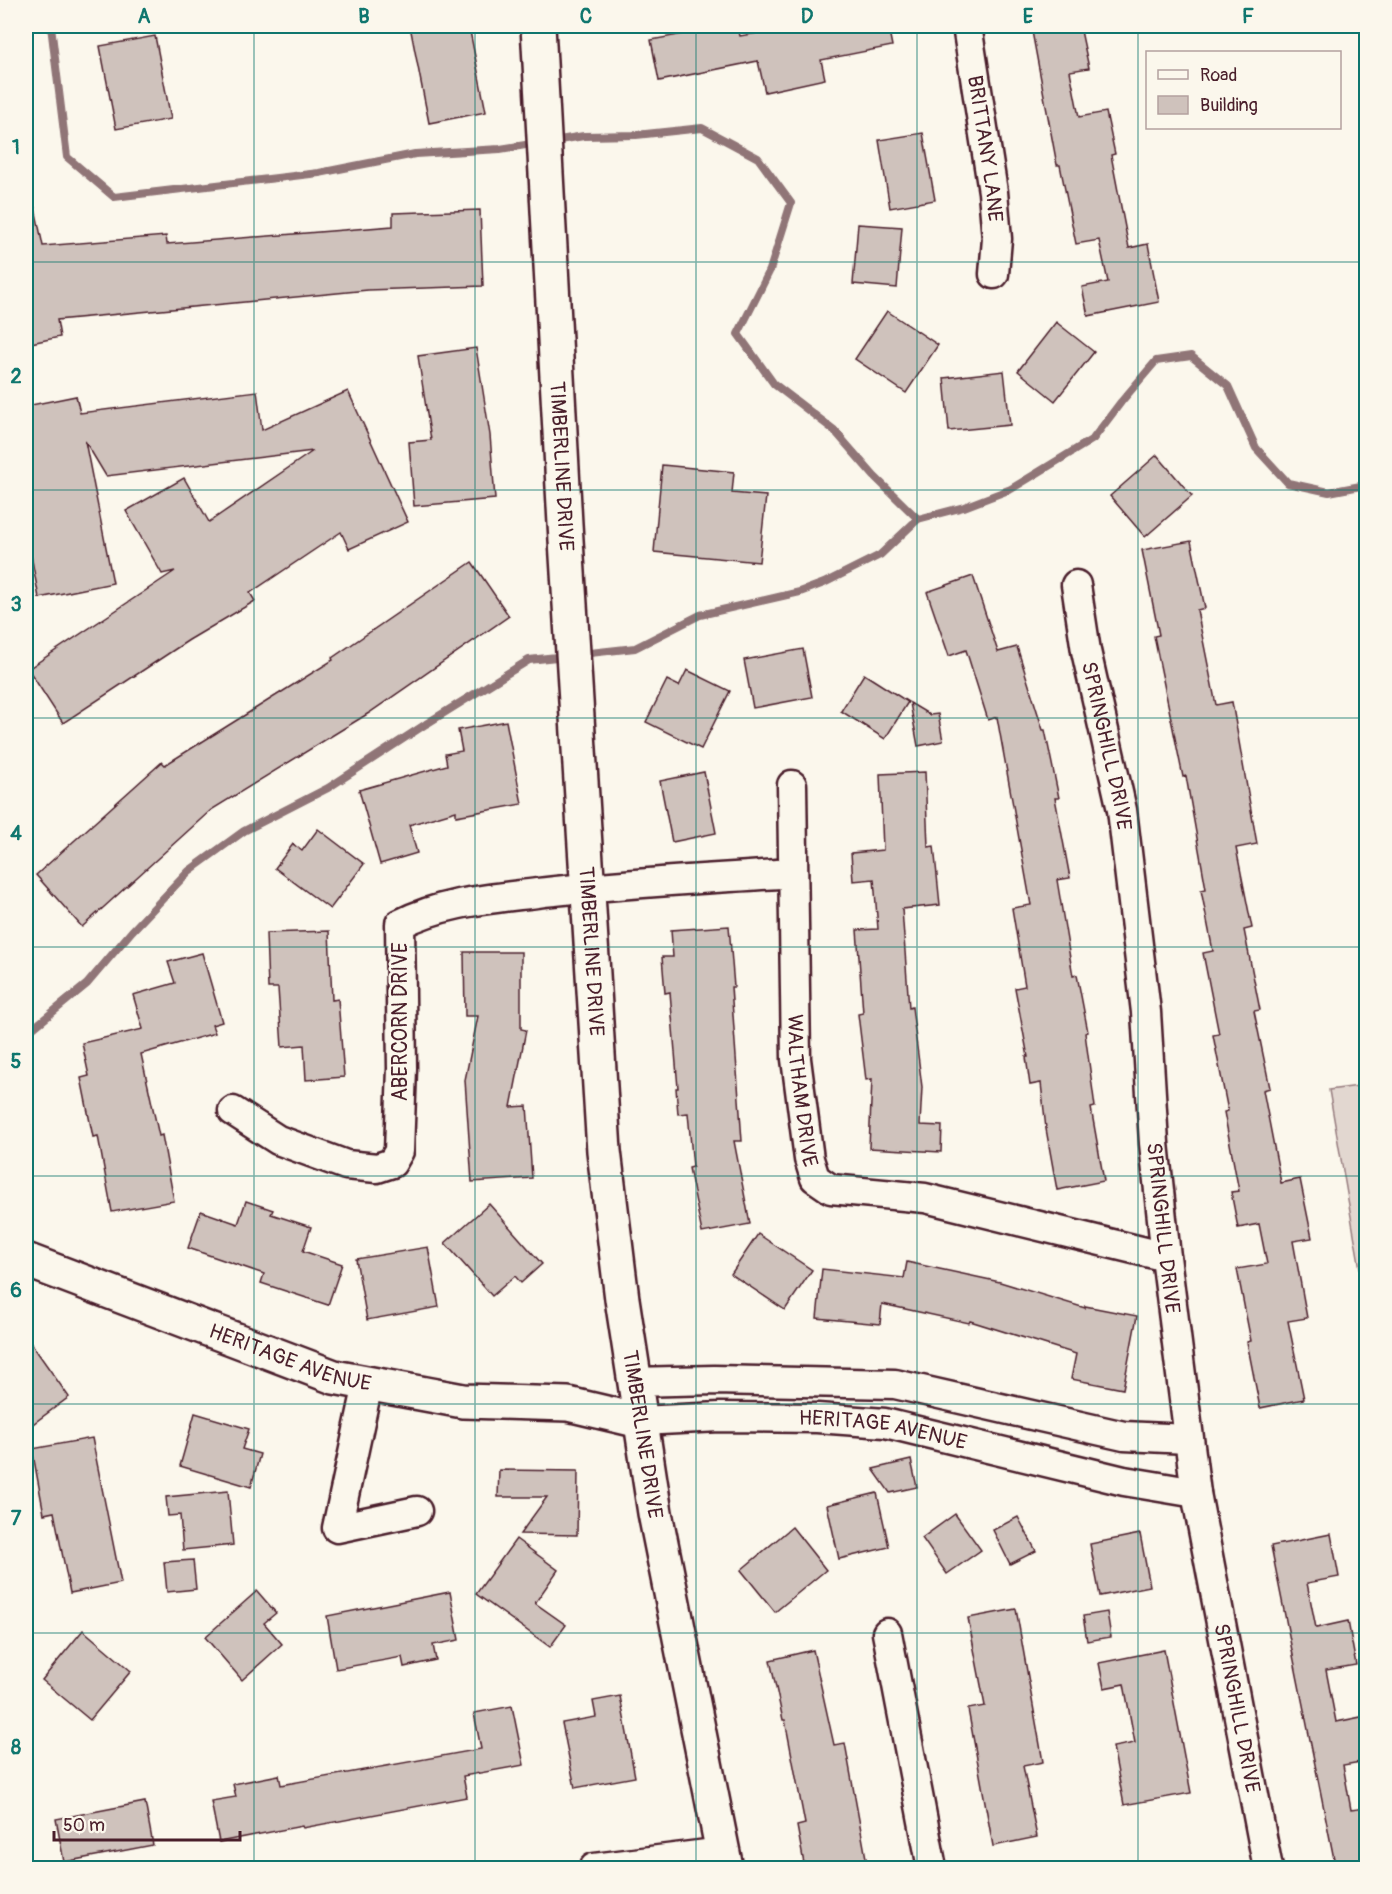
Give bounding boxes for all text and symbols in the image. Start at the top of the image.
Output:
text: A [138,4,151,29]
text: B [358,4,370,29]
text: C [580,4,592,29]
text: D [801,4,814,29]
text: E [1023,4,1034,29]
text: F [1242,4,1254,29]
legend [1146,51,1341,129]
text: Road [1200,64,1237,87]
street label: BRITTANY LANE [961,73,1009,223]
text: Building [1200,94,1258,117]
text: 1 [12,135,20,160]
text: 2 [10,364,22,389]
street label: TIMBERLINE DRIVE [544,381,580,552]
text: 3 [10,592,22,617]
street label: SPRINGHILL DRIVE [1075,659,1138,832]
text: 4 [10,821,22,846]
street label: TIMBERLINE DRIVE [573,866,610,1037]
street label: ABERCORN DRIVE [387,942,414,1102]
street label: WALTHAM DRIVE [782,1014,824,1171]
text: 5 [11,1049,22,1074]
street label: SPRINGHILL DRIVE [1141,1141,1187,1315]
text: 6 [10,1278,22,1303]
street label: HERITAGE AVENUE [205,1317,374,1397]
street label: TIMBERLINE DRIVE [617,1348,669,1521]
street label: HERITAGE AVENUE [799,1404,970,1456]
text: 7 [11,1506,22,1531]
street label: SPRINGHILL DRIVE [1208,1621,1267,1795]
text: 8 [11,1735,21,1760]
scale bar [54,1804,240,1842]
text: 50 m [63,1814,105,1837]

